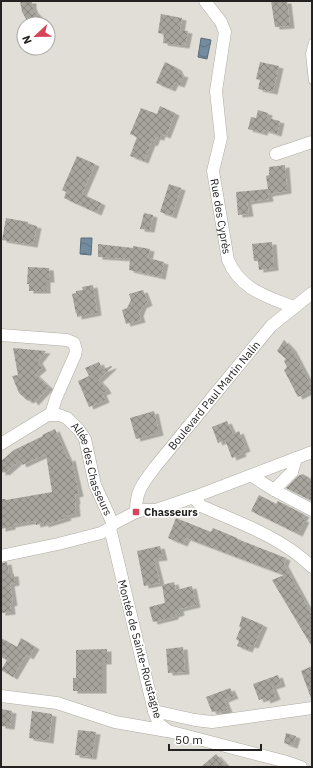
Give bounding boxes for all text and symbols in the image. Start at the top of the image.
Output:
north arrow [16,16,56,56]
text: N [19,33,35,46]
street label: Rue des Cyprès [207,177,234,255]
street label: Boulevard Paul Martin Nalin [165,338,263,453]
street label: Allée des Chasseurs [68,419,115,518]
place label: Chasseurs [144,505,198,519]
marker: Chasseurs [131,507,141,517]
street label: Montée de Sainte-Roustagne [115,578,165,720]
scale bar [169,726,261,752]
text: 50 m [175,732,203,747]

